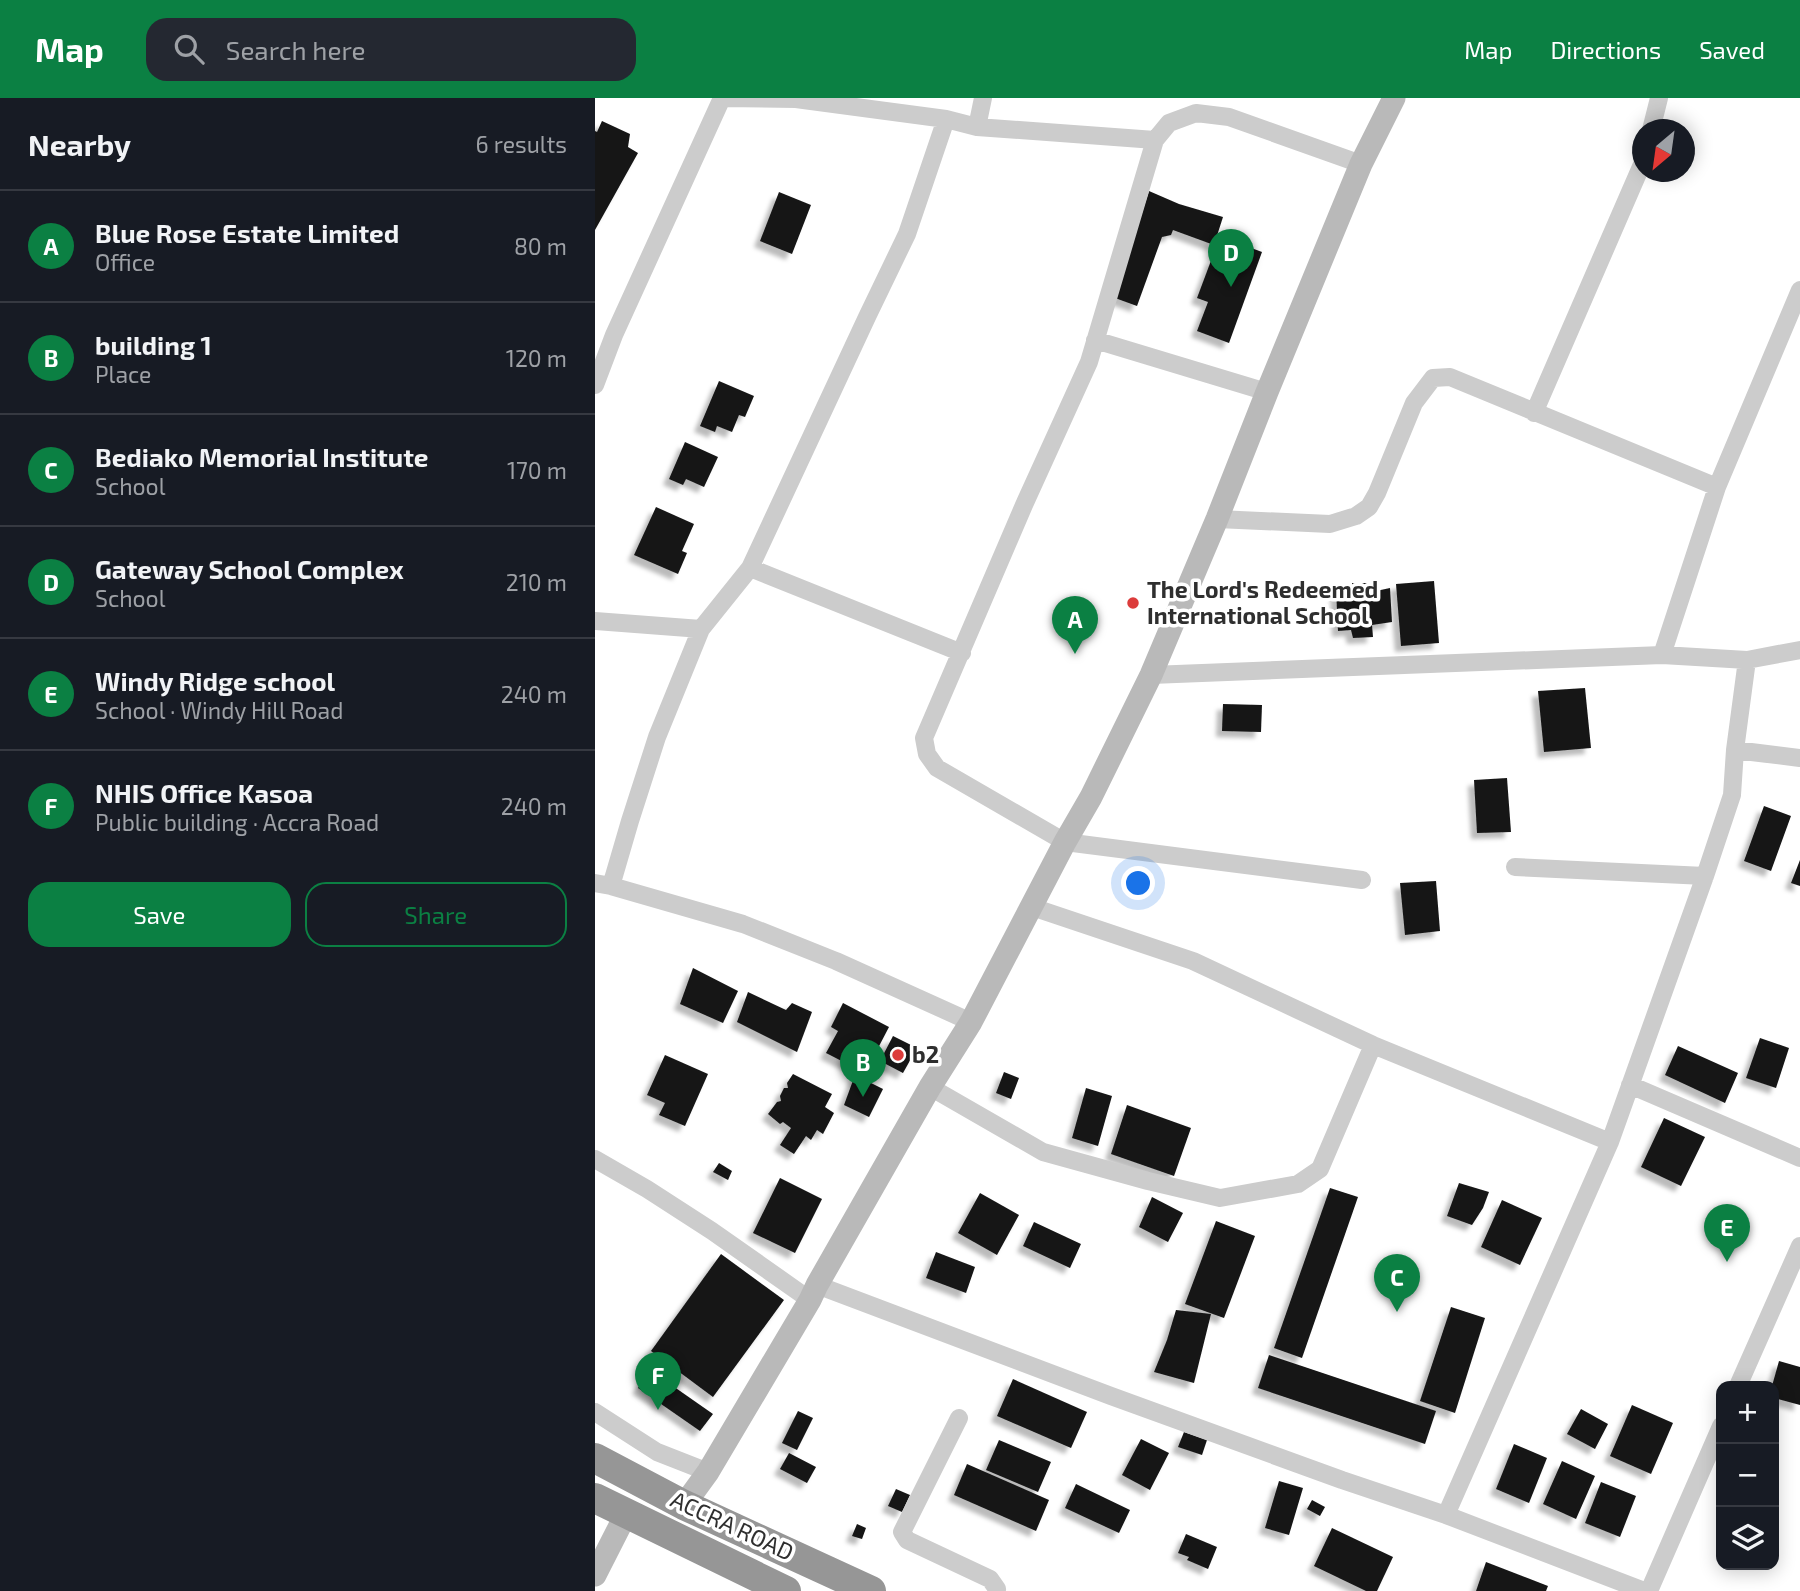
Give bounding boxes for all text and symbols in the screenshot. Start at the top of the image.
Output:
search box [146,18,636,81]
text: Map [35,29,104,69]
icon: search [170,30,208,68]
text: Search here [226,34,365,65]
text: Map [1464,35,1512,64]
text: Directions [1550,35,1661,64]
text: Saved [1699,35,1765,64]
north arrow [1632,119,1695,182]
text: Nearby [28,126,131,162]
text: 6 results [476,130,567,158]
text: Blue Rose Estate Limited [95,217,399,248]
pin: D [1208,229,1254,287]
text: A [43,232,59,260]
text: 80 m [514,232,567,260]
text: Office [95,248,155,276]
text: building 1 [95,329,212,360]
text: B [44,344,58,372]
text: 120 m [506,344,567,372]
text: Place [95,360,151,388]
text: Bediako Memorial Institute [95,441,428,472]
text: C [44,456,58,484]
text: 170 m [507,456,567,484]
text: School [95,472,165,500]
text: Gateway School Complex [95,553,404,584]
text: D [43,568,59,596]
text: 210 m [506,568,567,596]
place label: The Lord's Redeemed International School [1147,575,1378,629]
text: School [95,584,165,612]
marker: The Lord's Redeemed International School [1125,595,1141,611]
pin: A [1052,596,1098,654]
text: Windy Ridge school [95,665,335,696]
text: E [44,680,58,708]
text: 240 m [501,680,567,708]
text: School · Windy Hill Road [95,696,343,724]
text: NHIS Office Kasoa [95,777,313,808]
text: F [45,792,57,820]
text: 240 m [501,792,567,820]
text: Public building · Accra Road [95,808,379,836]
your location [1121,866,1155,900]
button: Save [28,882,291,947]
button: Share [305,882,567,947]
pin: B [840,1039,886,1097]
place label: b2 [912,1040,939,1068]
marker: b2 [890,1047,906,1063]
pin: E [1704,1204,1750,1262]
pin: C [1374,1254,1420,1312]
pin: F [635,1352,681,1410]
map controls [1716,1381,1779,1570]
button: + [1716,1381,1779,1444]
button: − [1716,1444,1779,1507]
street label: ACCRA ROAD [667,1484,798,1566]
button: layers [1716,1507,1779,1570]

